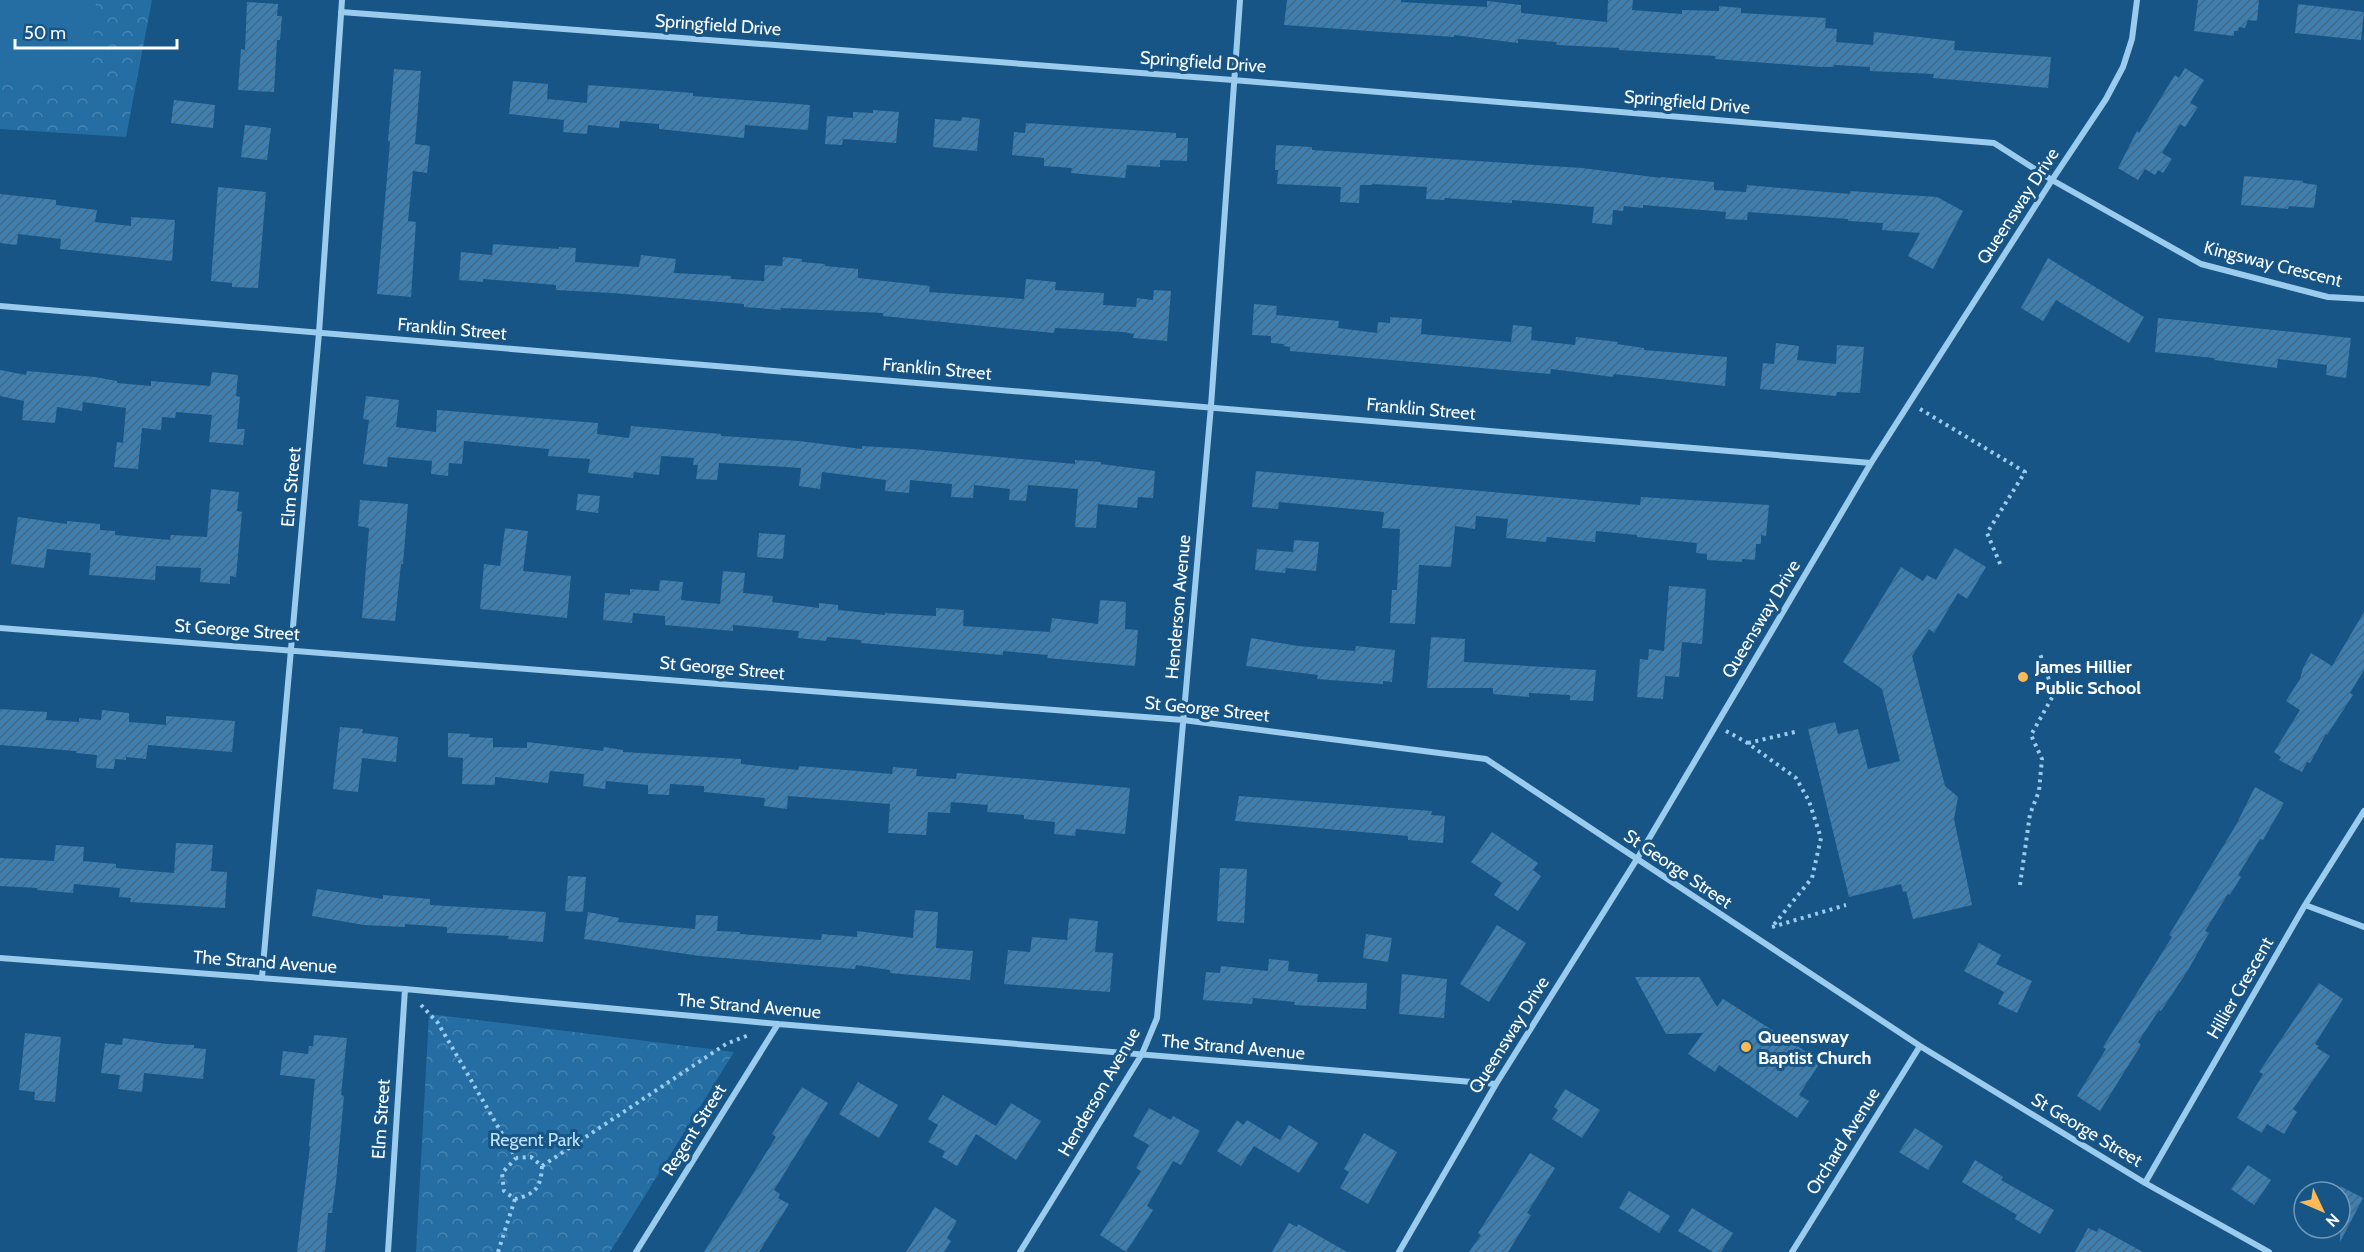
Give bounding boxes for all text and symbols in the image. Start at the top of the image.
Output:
street label: Springfield Drive [654,10,782,40]
scale bar [15,12,177,50]
text: 50 m [24,22,66,44]
street label: Springfield Drive [1139,47,1267,77]
street label: Springfield Drive [1623,86,1751,118]
street label: Queensway Drive [1972,144,2064,268]
street label: Kingsway Crescent [2202,236,2344,292]
street label: Franklin Street [397,313,507,345]
street label: Franklin Street [882,353,992,385]
street label: Franklin Street [1366,393,1476,425]
street label: Elm Street [277,446,305,528]
street label: Henderson Avenue [1161,534,1195,680]
street label: Queensway Drive [1717,556,1805,682]
street label: St George Street [174,615,300,645]
street label: St George Street [658,652,786,684]
place label: James Hillier Public School [2034,656,2141,699]
marker: James Hillier Public School [2016,670,2030,684]
street label: St George Street [1143,691,1271,727]
street label: St George Street [1620,825,1736,913]
street label: Hillier Crescent [2202,933,2278,1043]
street label: The Strand Avenue [192,946,338,978]
street label: Queensway Drive [1464,972,1554,1098]
street label: The Strand Avenue [676,989,822,1023]
street label: Henderson Avenue [1053,1024,1145,1160]
place label: Queensway Baptist Church [1758,1026,1871,1069]
street label: The Strand Avenue [1160,1030,1306,1064]
marker: Queensway Baptist Church [1739,1040,1753,1054]
street label: Elm Street [367,1078,395,1160]
street label: Regent Street [657,1080,731,1180]
street label: Orchard Avenue [1801,1083,1885,1199]
street label: St George Street [2028,1088,2146,1172]
park label: Regent Park [490,1129,581,1151]
north arrow [2292,1180,2352,1240]
text: N [2322,1209,2343,1231]

